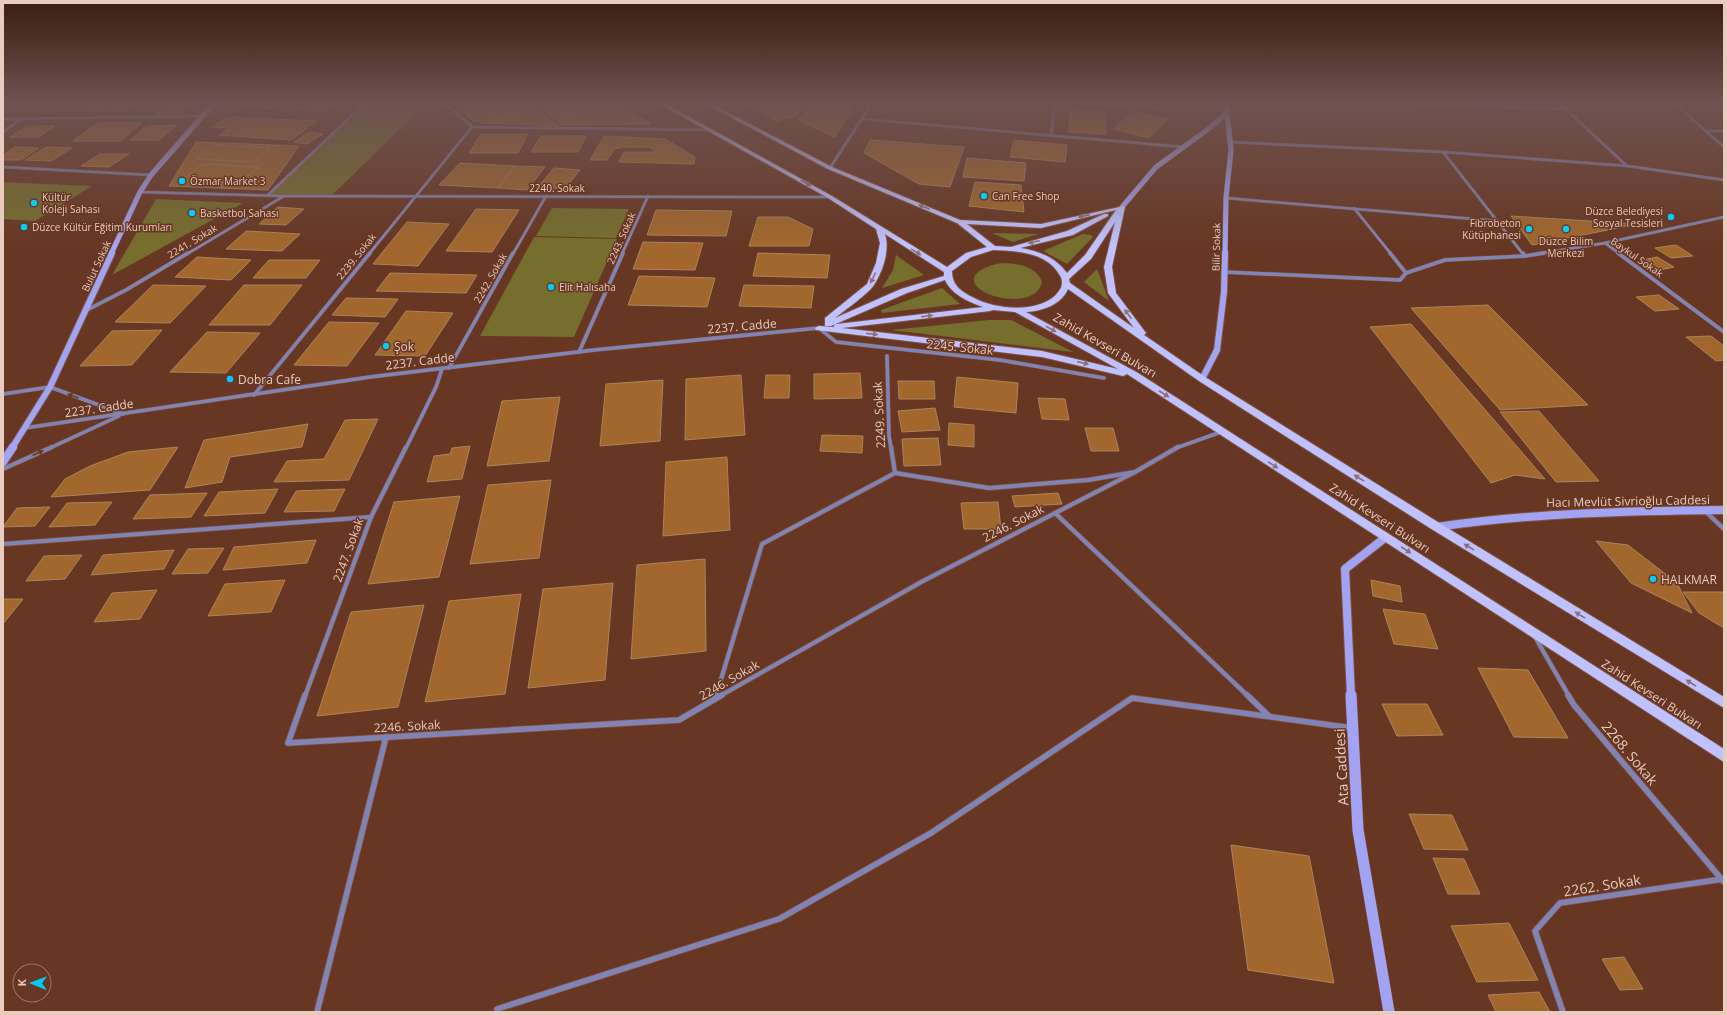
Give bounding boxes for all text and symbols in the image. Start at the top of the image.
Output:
place label: Özmar Market 3 [190,174,266,188]
marker: Özmar Market 3 [177,176,187,186]
one-way arrow [800,179,811,186]
street label: 2240. Sokak [529,181,586,195]
place label: Can Free Shop [992,189,1059,203]
place label: Kültür Koleji Sahası [42,190,100,216]
marker: Can Free Shop [979,191,989,201]
marker: Kültür Koleji Sahası [29,198,39,208]
one-way arrow [917,204,929,210]
place label: Düzce Belediyesi Sosyal Tesisleri [1585,204,1663,230]
place label: Basketbol Sahası [200,206,279,220]
marker: Basketbol Sahası [187,208,197,218]
street label: 2243. Sokak [603,209,639,266]
marker: Düzce Belediyesi Sosyal Tesisleri [1666,212,1676,222]
one-way arrow [1078,213,1090,219]
place label: Fibrobeton Kütüphanesi [1462,216,1521,242]
place label: Düzce Kültür Eğitim Kurumları [32,220,172,234]
street label: 2241. Sokak [165,220,220,261]
marker: Düzce Kültür Eğitim Kurumları [19,222,29,232]
street label: Bilir Sokak [1209,222,1223,271]
marker: Fibrobeton Kütüphanesi [1524,224,1534,234]
marker: Düzce Bilim Merkezi [1561,224,1571,234]
street label: 2239. Sokak [333,229,379,282]
place label: Düzce Bilim Merkezi [1539,234,1593,260]
street label: Baykul Sokak [1608,234,1667,281]
street label: Bulut Sokak [78,237,114,294]
one-way arrow [1028,239,1040,245]
one-way arrow [910,248,921,256]
street label: 2242. Sokak [470,250,510,306]
one-way arrow [870,272,876,284]
place label: Elit Halısaha [559,280,616,294]
marker: Elit Halısaha [546,282,556,292]
street label: Zahid Kevseri Bulvarı [1050,308,1160,382]
one-way arrow [1124,309,1132,320]
one-way arrow [921,313,933,319]
street label: 2237. Cadde [707,314,778,337]
one-way arrow [1046,326,1057,333]
one-way arrow [866,331,878,337]
street label: 2245. Sokak [926,335,995,359]
place label: Şok [394,338,415,355]
marker: Şok [381,341,391,351]
street label: 2237. Cadde [385,348,456,374]
one-way arrow [1077,361,1090,367]
place label: Dobra Cafe [238,371,301,388]
marker: Dobra Cafe [225,374,235,384]
street label: 2249. Sokak [869,381,889,449]
one-way arrow [1158,391,1170,398]
one-way arrow [67,393,79,399]
street label: 2237. Cadde [63,395,135,421]
one-way arrow [33,450,44,456]
one-way arrow [1268,461,1278,469]
one-way arrow [1354,474,1364,482]
street label: Zahid Kevseri Bulvarı [1326,479,1434,557]
street label: Hacı Mevlüt Sivrioğlu Caddesi [1546,491,1710,511]
street label: 2246. Sokak [979,500,1047,546]
street label: 2247. Sokak [329,515,368,584]
one-way arrow [1463,543,1475,550]
one-way arrow [1401,546,1411,554]
place label: HALKMAR [1661,571,1717,588]
marker: HALKMAR [1648,574,1658,584]
one-way arrow [1574,611,1586,618]
street label: Zahid Kevseri Bulvarı [1598,655,1706,733]
street label: 2246. Sokak [696,656,763,704]
one-way arrow [1686,679,1696,687]
street label: 2246. Sokak [373,716,441,736]
street label: 2268. Sokak [1598,717,1663,789]
street label: Ata Caddesi [1329,728,1353,806]
street label: 2262. Sokak [1562,869,1643,900]
north arrow [12,963,52,1003]
text: K [14,978,29,987]

